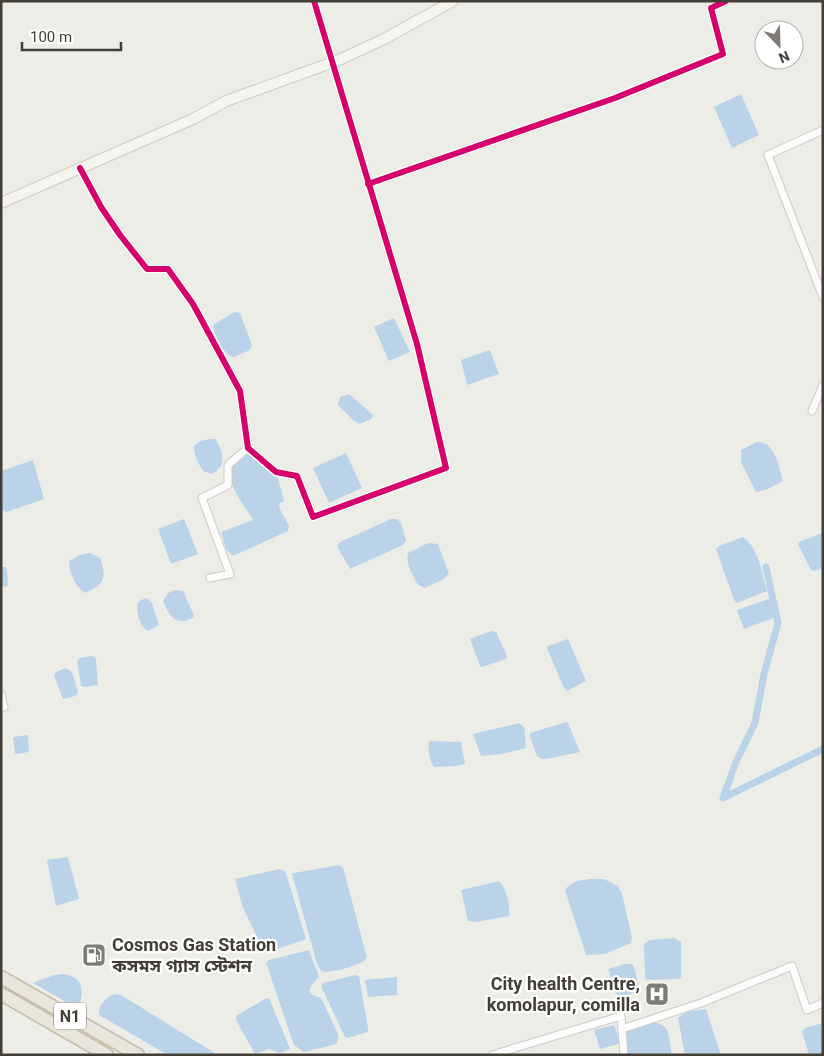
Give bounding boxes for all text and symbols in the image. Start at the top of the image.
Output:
scale bar [22,20,121,52]
north arrow [754,20,804,70]
text: 100 m [30,28,72,46]
text: N [776,48,792,66]
place label: Cosmos Gas Station কসমস গ্যাস স্টেশন [111,934,276,976]
fuel station icon: Cosmos Gas Station কসমস গ্যাস স্টেশন [81,942,107,968]
place label: City health Centre, komolapur, comilla [487,973,640,1015]
hospital icon: City health Centre, komolapur, comilla [644,981,670,1007]
road number: N1 [54,1002,86,1030]

